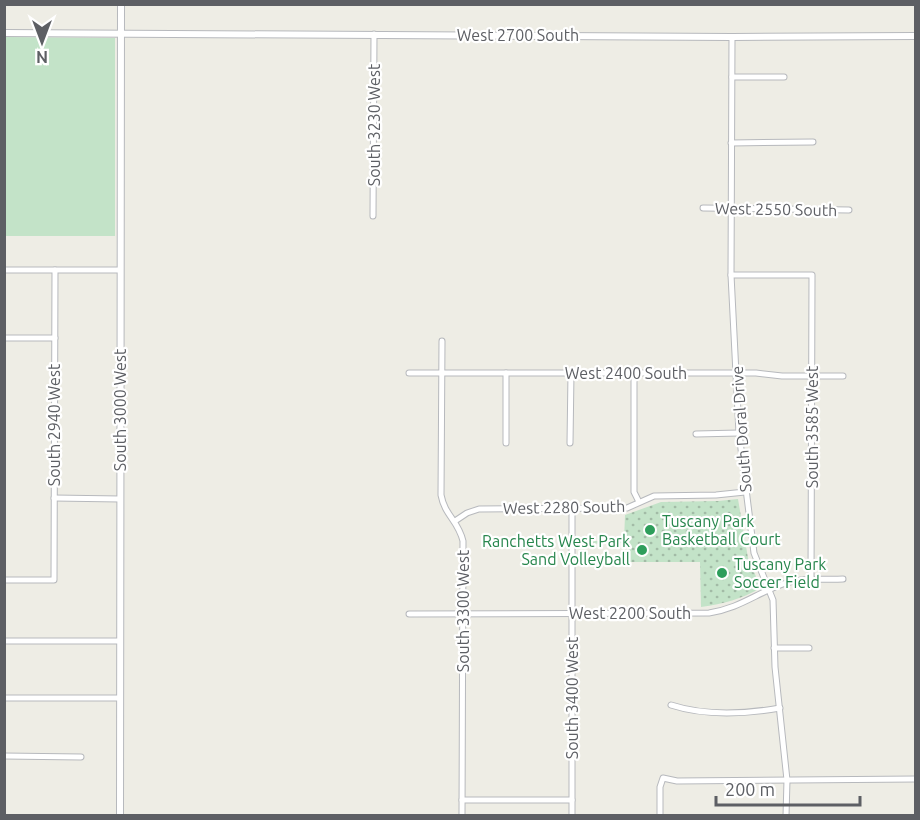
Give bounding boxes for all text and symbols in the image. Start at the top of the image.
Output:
north arrow [12,12,72,72]
street label: West 2700 South [457,26,579,44]
text: N [36,48,48,66]
street label: South 3230 West [365,63,383,186]
street label: West 2550 South [715,199,837,219]
street label: South 3000 West [111,348,129,471]
street label: South 2940 West [45,363,63,486]
street label: West 2400 South [565,364,687,382]
street label: South Doral Drive [728,365,754,493]
street label: South 3585 West [803,365,821,488]
street label: West 2280 South [503,497,625,517]
place label: Tuscany Park Basketball Court [662,512,781,548]
marker: Tuscany Park Basketball Court [643,523,657,537]
place label: Ranchetts West Park Sand Volleyball [482,532,630,568]
marker: Ranchetts West Park Sand Volleyball [635,543,649,557]
street label: South 3300 West [454,549,472,672]
place label: Tuscany Park Soccer Field [734,555,826,591]
marker: Tuscany Park Soccer Field [715,566,729,580]
street label: West 2200 South [569,604,691,622]
street label: South 3400 West [563,636,581,759]
scale bar [716,769,860,807]
text: 200 m [725,779,775,799]

